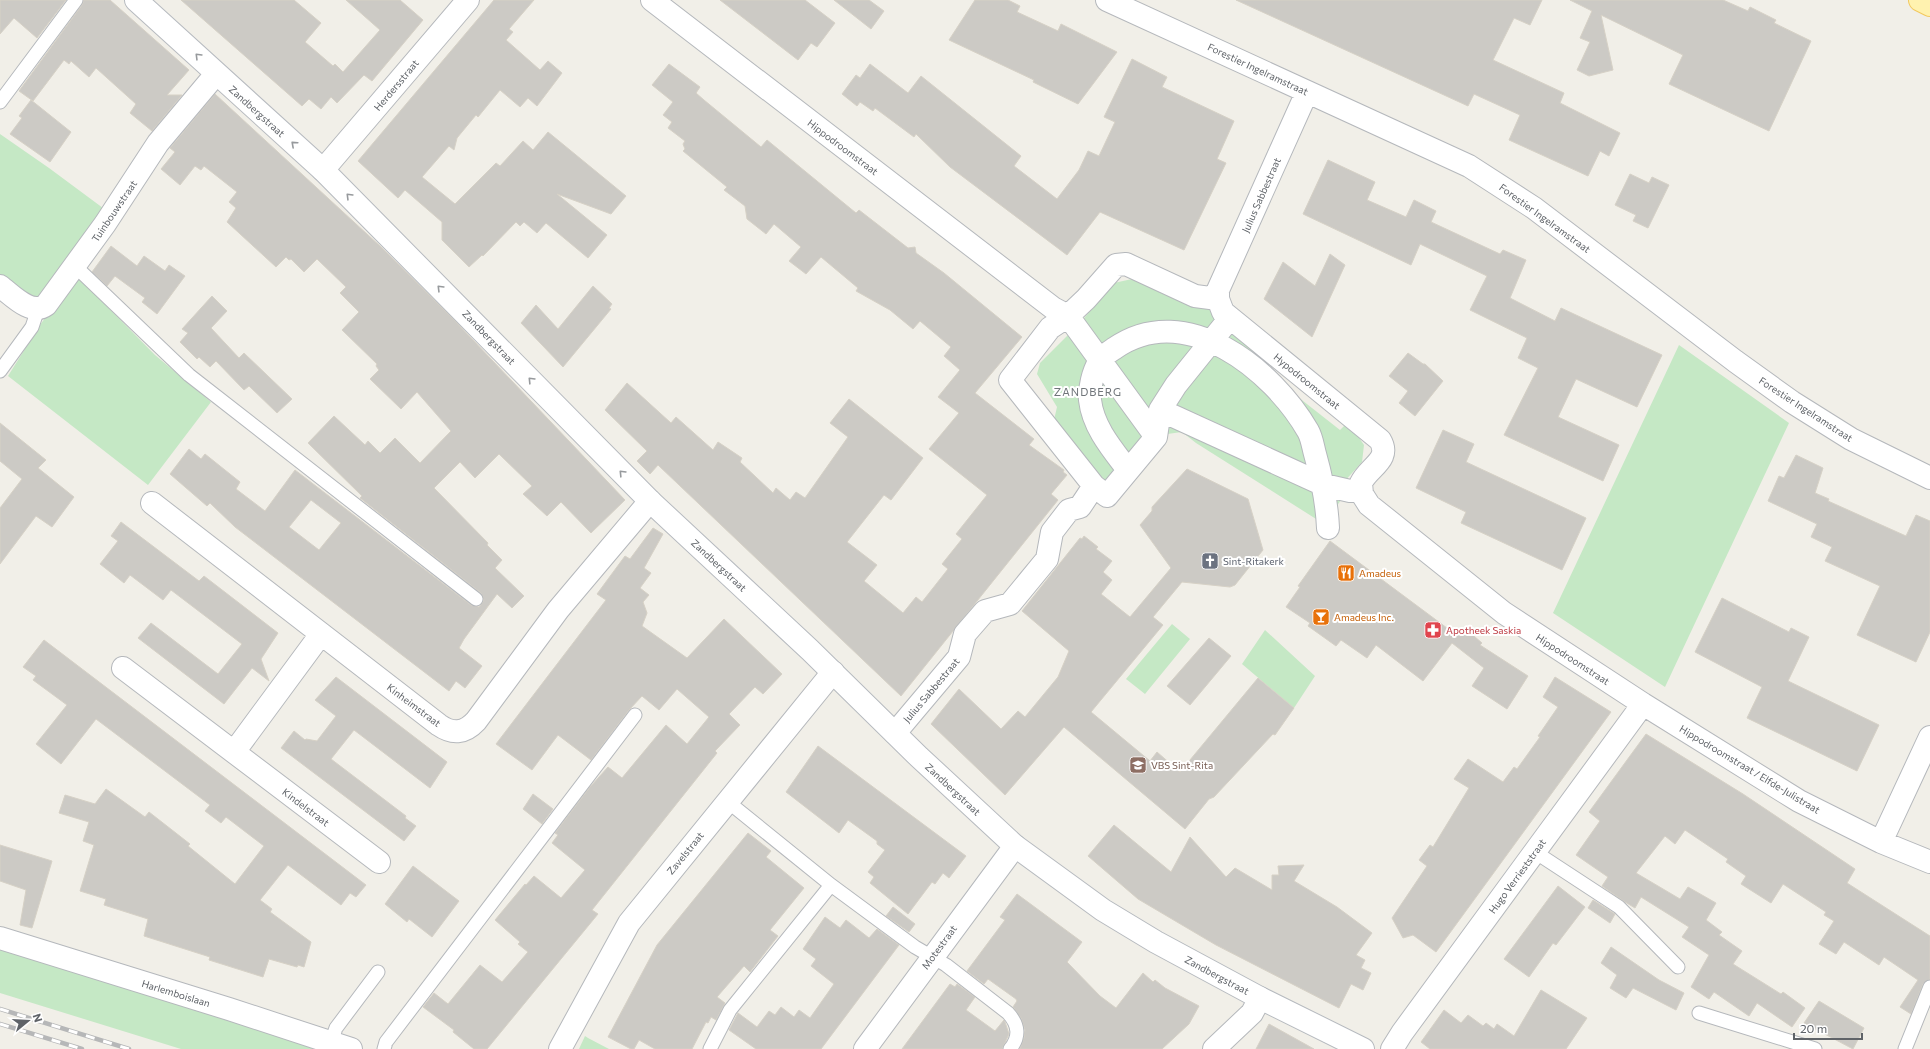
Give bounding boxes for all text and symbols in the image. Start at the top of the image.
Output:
street label: Forestier Ingelramstraat [1206,40,1310,98]
one-way arrow [195,53,203,61]
street label: Herdersstraat [371,57,421,113]
street label: Zandbergstraat [227,83,287,139]
street label: Hippodroomstraat [805,117,881,177]
one-way arrow [291,141,299,148]
street label: Julius Sabbestraat [1239,156,1283,234]
street label: Tuinbouwstraat [89,178,139,244]
street label: Forestier Ingelramstraat [1497,181,1593,255]
one-way arrow [346,193,354,200]
one-way arrow [437,285,445,293]
street label: Zandbergstraat [460,307,518,367]
street label: Hypodroomstraat [1271,351,1343,411]
street label: Forestier Ingelramstraat [1757,374,1855,444]
one-way arrow [529,377,536,385]
district label: ZANDBERG [1054,385,1122,398]
one-way arrow [620,470,627,478]
street label: Zandbergstraat [689,536,749,594]
church icon: Sint-Ritakerk [1200,551,1220,571]
place label: Sint-Ritakerk [1223,555,1285,567]
restaurant icon: Amadeus [1336,563,1356,583]
place label: Amadeus [1359,567,1401,579]
bar icon: Amadeus Inc. [1311,607,1331,627]
place label: Amadeus Inc. [1334,611,1394,623]
pharmacy icon: Apotheek Saskia [1423,620,1443,640]
place label: Apotheek Saskia [1446,624,1521,636]
street label: Hippodroomstraat [1534,631,1612,687]
street label: Julius Sabbestraat [900,655,962,725]
street label: Kinheimstraat [385,681,443,729]
street label: Hippodroomstraat / Elfde-Julistraat [1678,722,1822,816]
school or university icon: VBS Sint-Rita [1128,755,1148,775]
place label: VBS Sint-Rita [1151,759,1213,771]
street label: Zandbergstraat [923,760,983,818]
street label: Kindelstraat [280,785,332,829]
street label: Zavelstraat [664,829,706,877]
street label: Hugo Verrieststraat [1486,836,1548,916]
street label: Motestraat [919,923,959,971]
street label: Zandbergstraat [1183,953,1251,997]
street label: Harlemboislaan [140,977,212,1009]
north arrow [8,1001,48,1041]
text: N [31,1012,45,1024]
scale bar [1794,1015,1862,1041]
text: 20 m [1800,1021,1827,1035]

